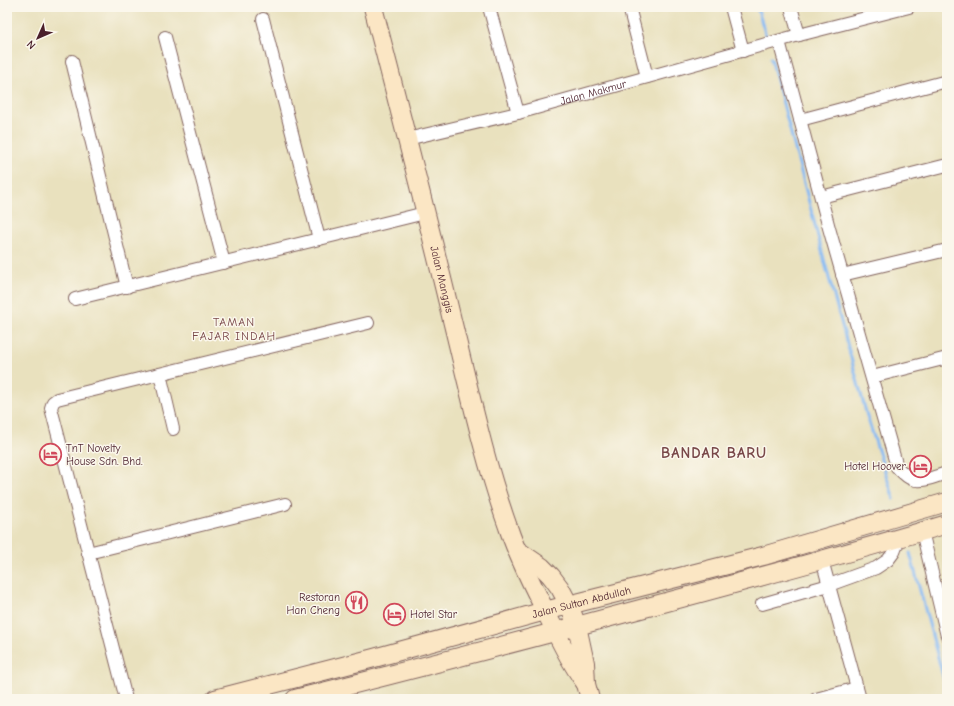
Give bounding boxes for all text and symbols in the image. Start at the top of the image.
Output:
north arrow [18,18,58,58]
text: N [24,38,38,52]
street label: Jalan Makmur [559,77,628,108]
street label: Jalan Manggis [427,245,456,315]
district label: TAMAN FAJAR INDAH [192,315,276,343]
hotel icon: TnT Novelty House Sdn. Bhd. [37,441,63,467]
place label: TnT Novelty House Sdn. Bhd. [66,442,143,468]
district label: BANDAR BARU [661,444,767,462]
hotel icon: Hotel Hoover [908,453,934,479]
place label: Hotel Hoover [844,460,907,473]
street label: Jalan Sultan Abdullah [531,584,632,621]
restaurant icon: Restoran Han Cheng [343,590,369,616]
place label: Restoran Han Cheng [287,591,340,617]
hotel icon: Hotel Star [382,601,408,627]
place label: Hotel Star [410,608,458,621]

